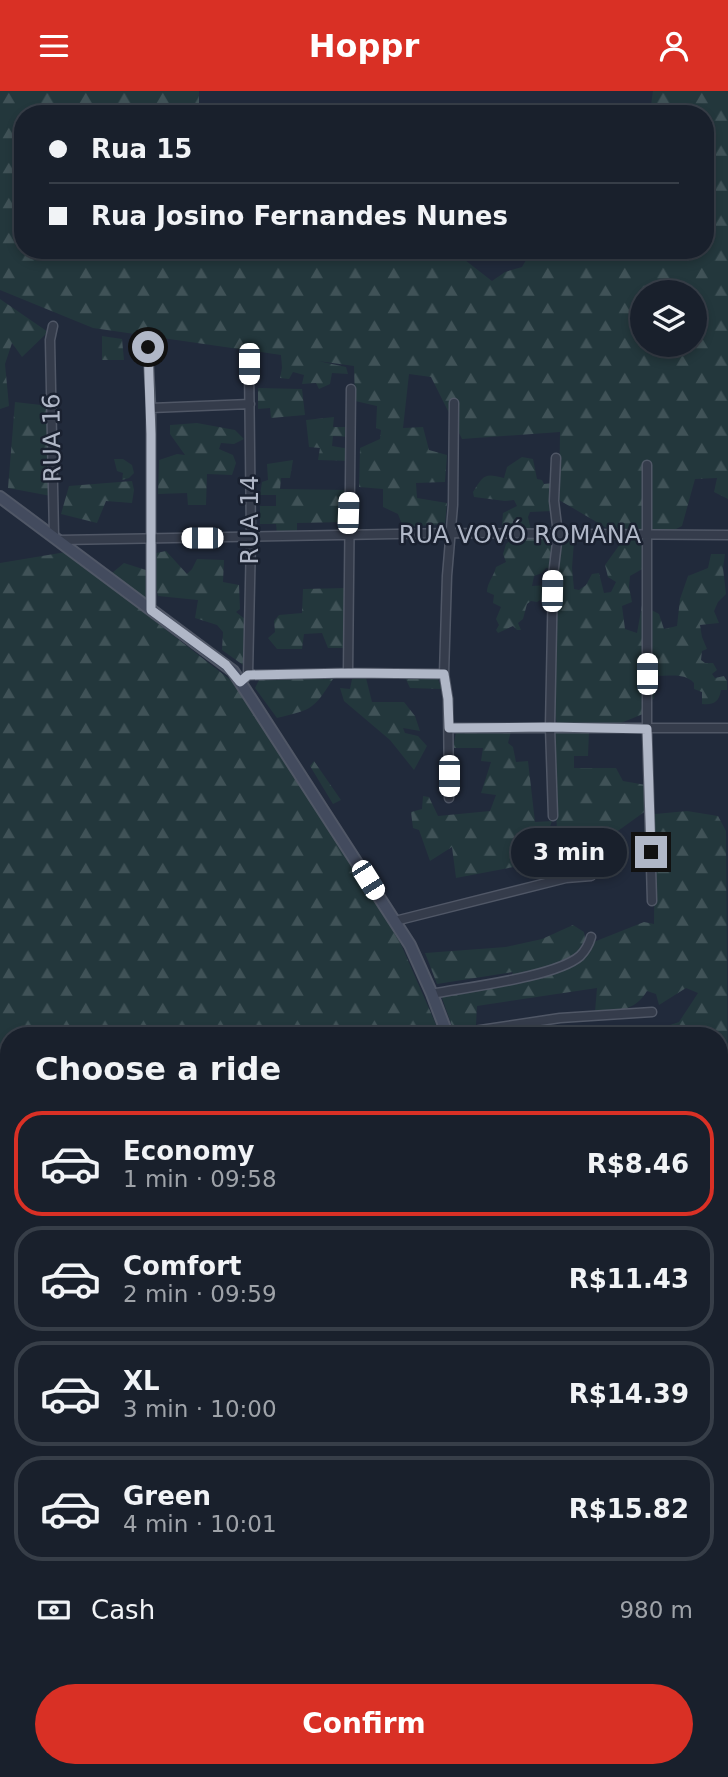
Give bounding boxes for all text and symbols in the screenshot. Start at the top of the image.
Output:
icon: menu [35,27,73,65]
text: Hoppr [309,27,419,65]
icon: person [655,27,693,65]
text: Rua 15 [91,134,192,164]
text: Rua Josino Fernandes Nunes [91,201,508,231]
map controls [630,280,707,357]
button: layers [630,280,707,357]
route start [132,331,164,363]
car [239,343,260,385]
street label: RUA 16 [37,393,67,483]
street label: RUA 14 [236,476,264,564]
car [337,492,360,534]
street label: RUA VOVÓ ROMANA [399,519,642,549]
car [182,528,224,549]
car [542,570,563,612]
car [637,653,658,695]
car [439,755,460,797]
callout: 3 min [511,827,626,877]
route end [635,836,667,868]
text: 3 min [533,839,605,865]
car [348,857,389,903]
text: Choose a ride [35,1050,281,1088]
icon: car [39,1132,102,1195]
text: Economy [123,1136,254,1166]
text: R$8.46 [587,1149,689,1179]
text: 1 min · 09:58 [123,1166,277,1192]
icon: car [39,1247,102,1310]
text: Comfort [123,1251,241,1281]
text: R$11.43 [569,1264,689,1294]
text: 2 min · 09:59 [123,1281,277,1307]
icon: car [39,1362,102,1425]
text: XL [123,1366,160,1396]
text: R$14.39 [569,1379,689,1409]
text: 3 min · 10:00 [123,1396,277,1422]
icon: car [39,1477,102,1540]
text: Green [123,1481,211,1511]
text: R$15.82 [569,1494,689,1524]
text: 4 min · 10:01 [123,1511,277,1537]
icon: cash [35,1591,73,1629]
text: Cash [91,1595,155,1625]
text: 980 m [619,1597,693,1623]
button: Confirm [35,1684,693,1764]

